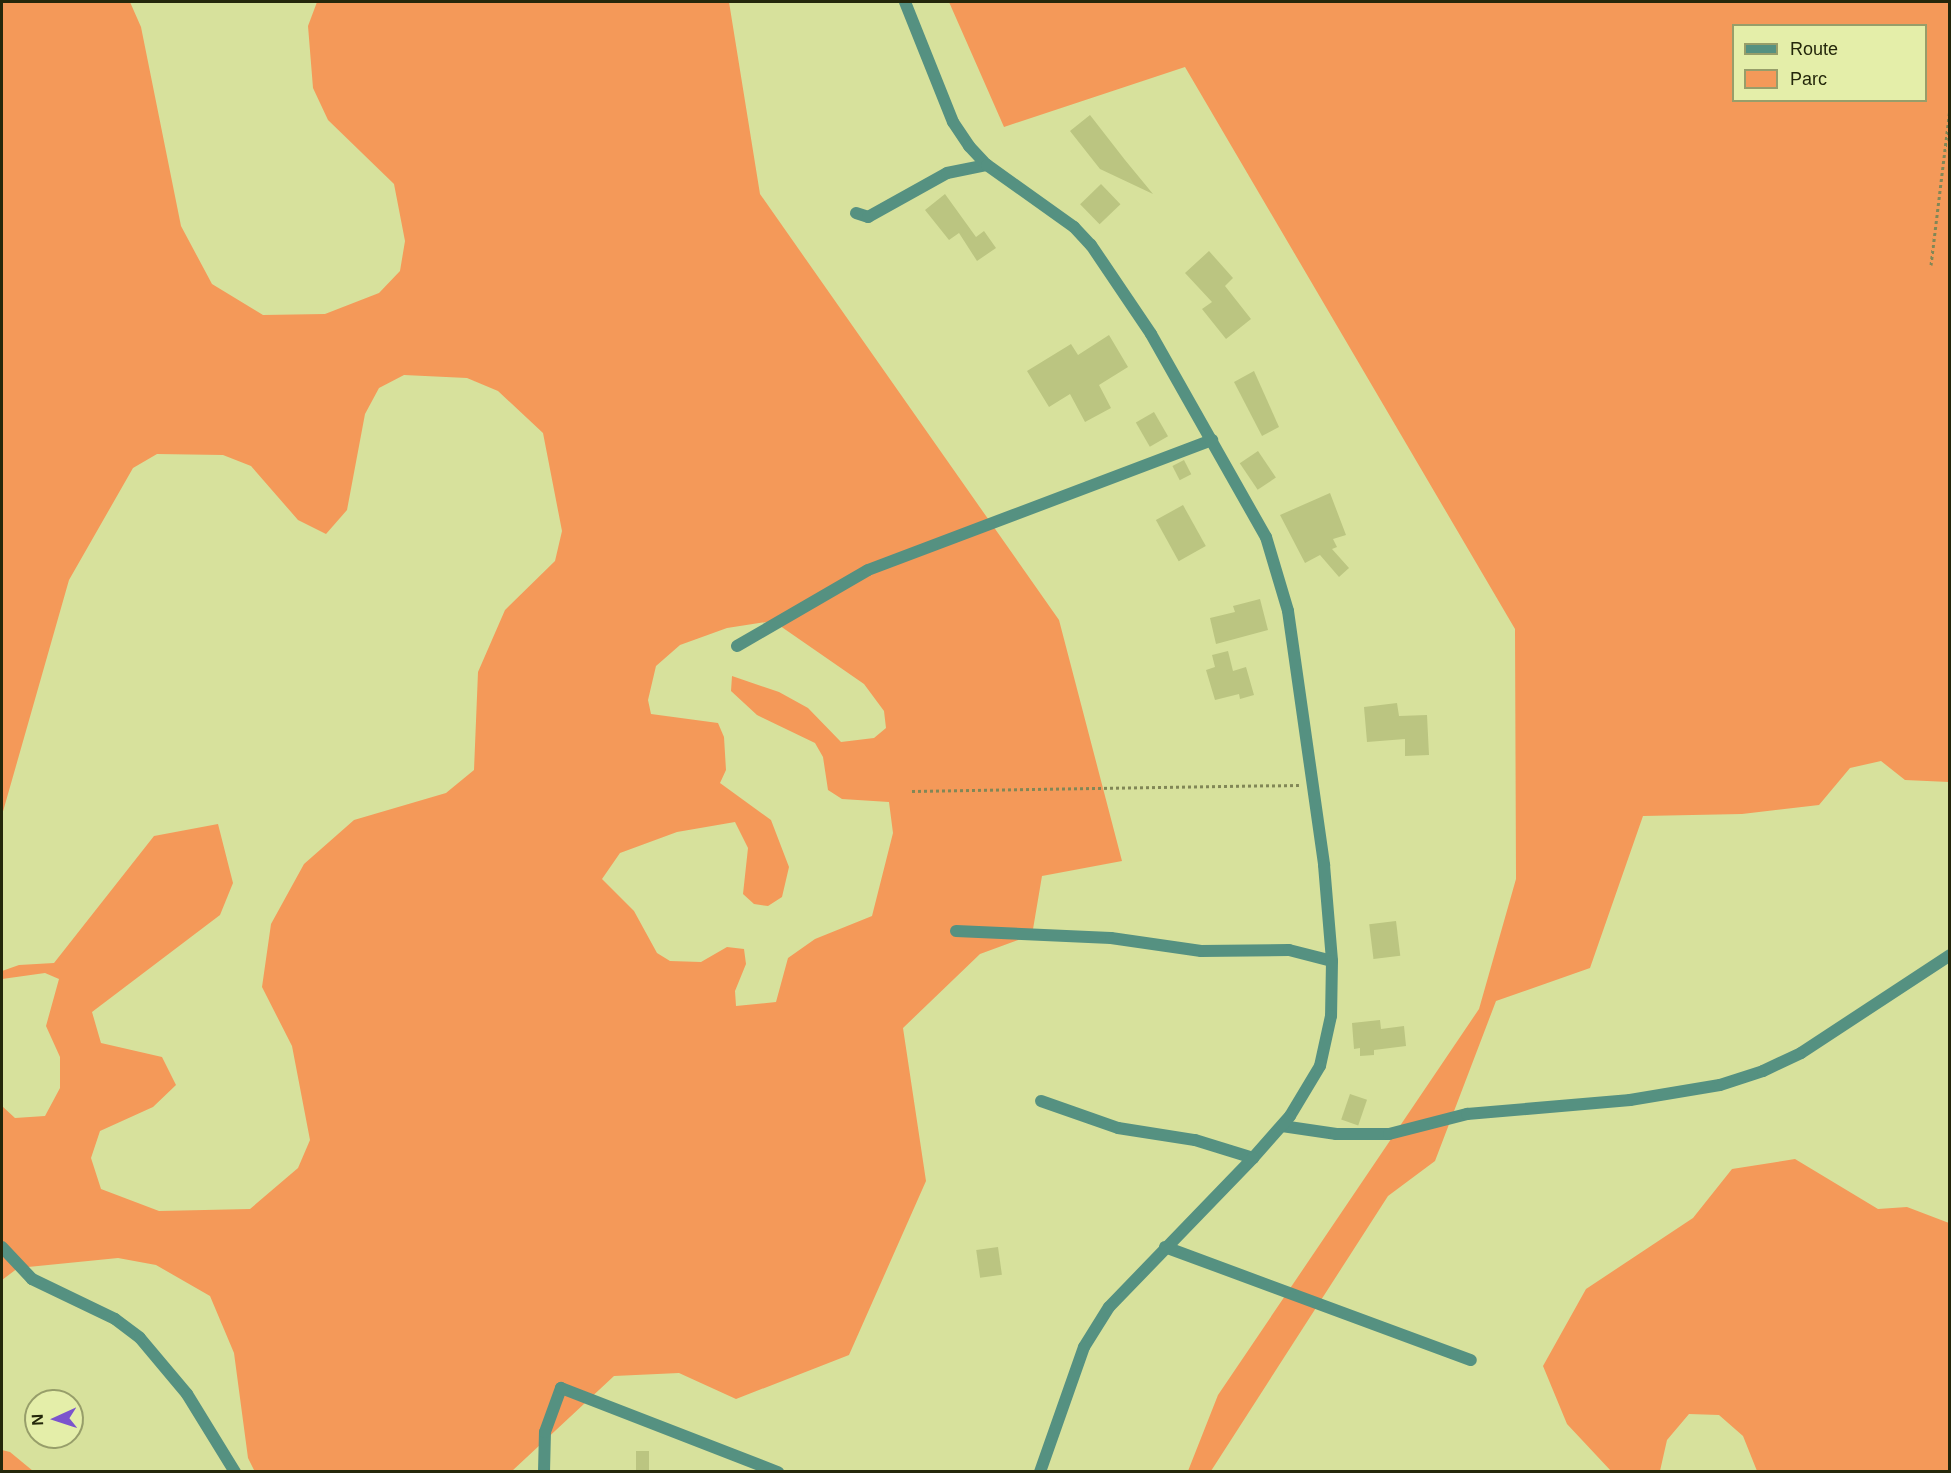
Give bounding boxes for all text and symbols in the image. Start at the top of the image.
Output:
legend [1732,24,1927,102]
text: Route [1790,39,1838,59]
text: Parc [1790,69,1827,89]
north arrow [24,1389,84,1449]
text: N [29,1414,46,1426]

